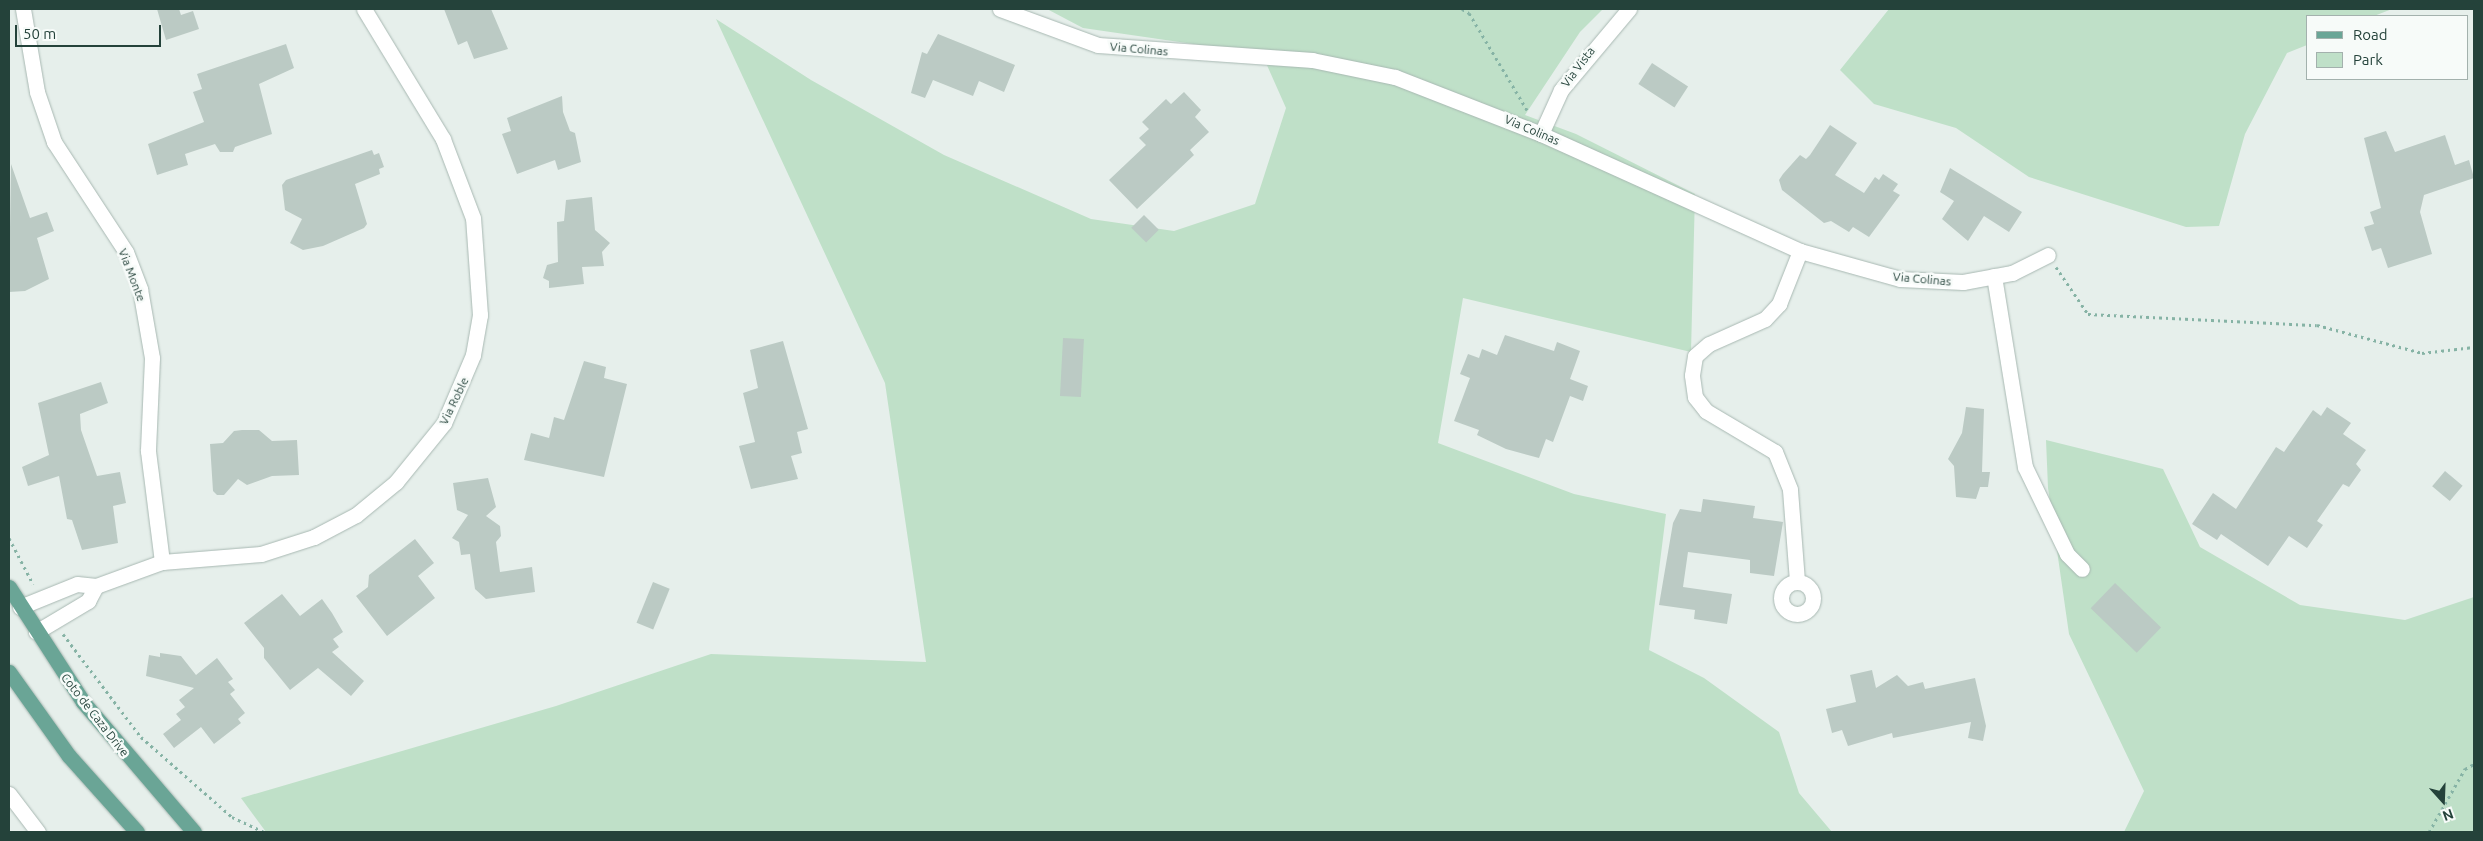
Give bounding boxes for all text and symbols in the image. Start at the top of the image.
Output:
scale bar [18,15,164,47]
legend [2306,15,2468,80]
text: 50 m [23,25,56,42]
text: Road [2353,26,2388,43]
street label: Via Colinas [1109,39,1169,59]
street label: Via Vista [1558,44,1598,90]
text: Park [2353,51,2383,68]
street label: Via Colinas [1502,112,1562,148]
street label: Via Monte [115,247,149,303]
street label: Via Colinas [1892,269,1952,289]
street label: Via Roble [436,375,472,427]
street label: Coto de Caza Drive [58,671,132,759]
north arrow [2418,776,2468,826]
text: N [2440,806,2456,824]

